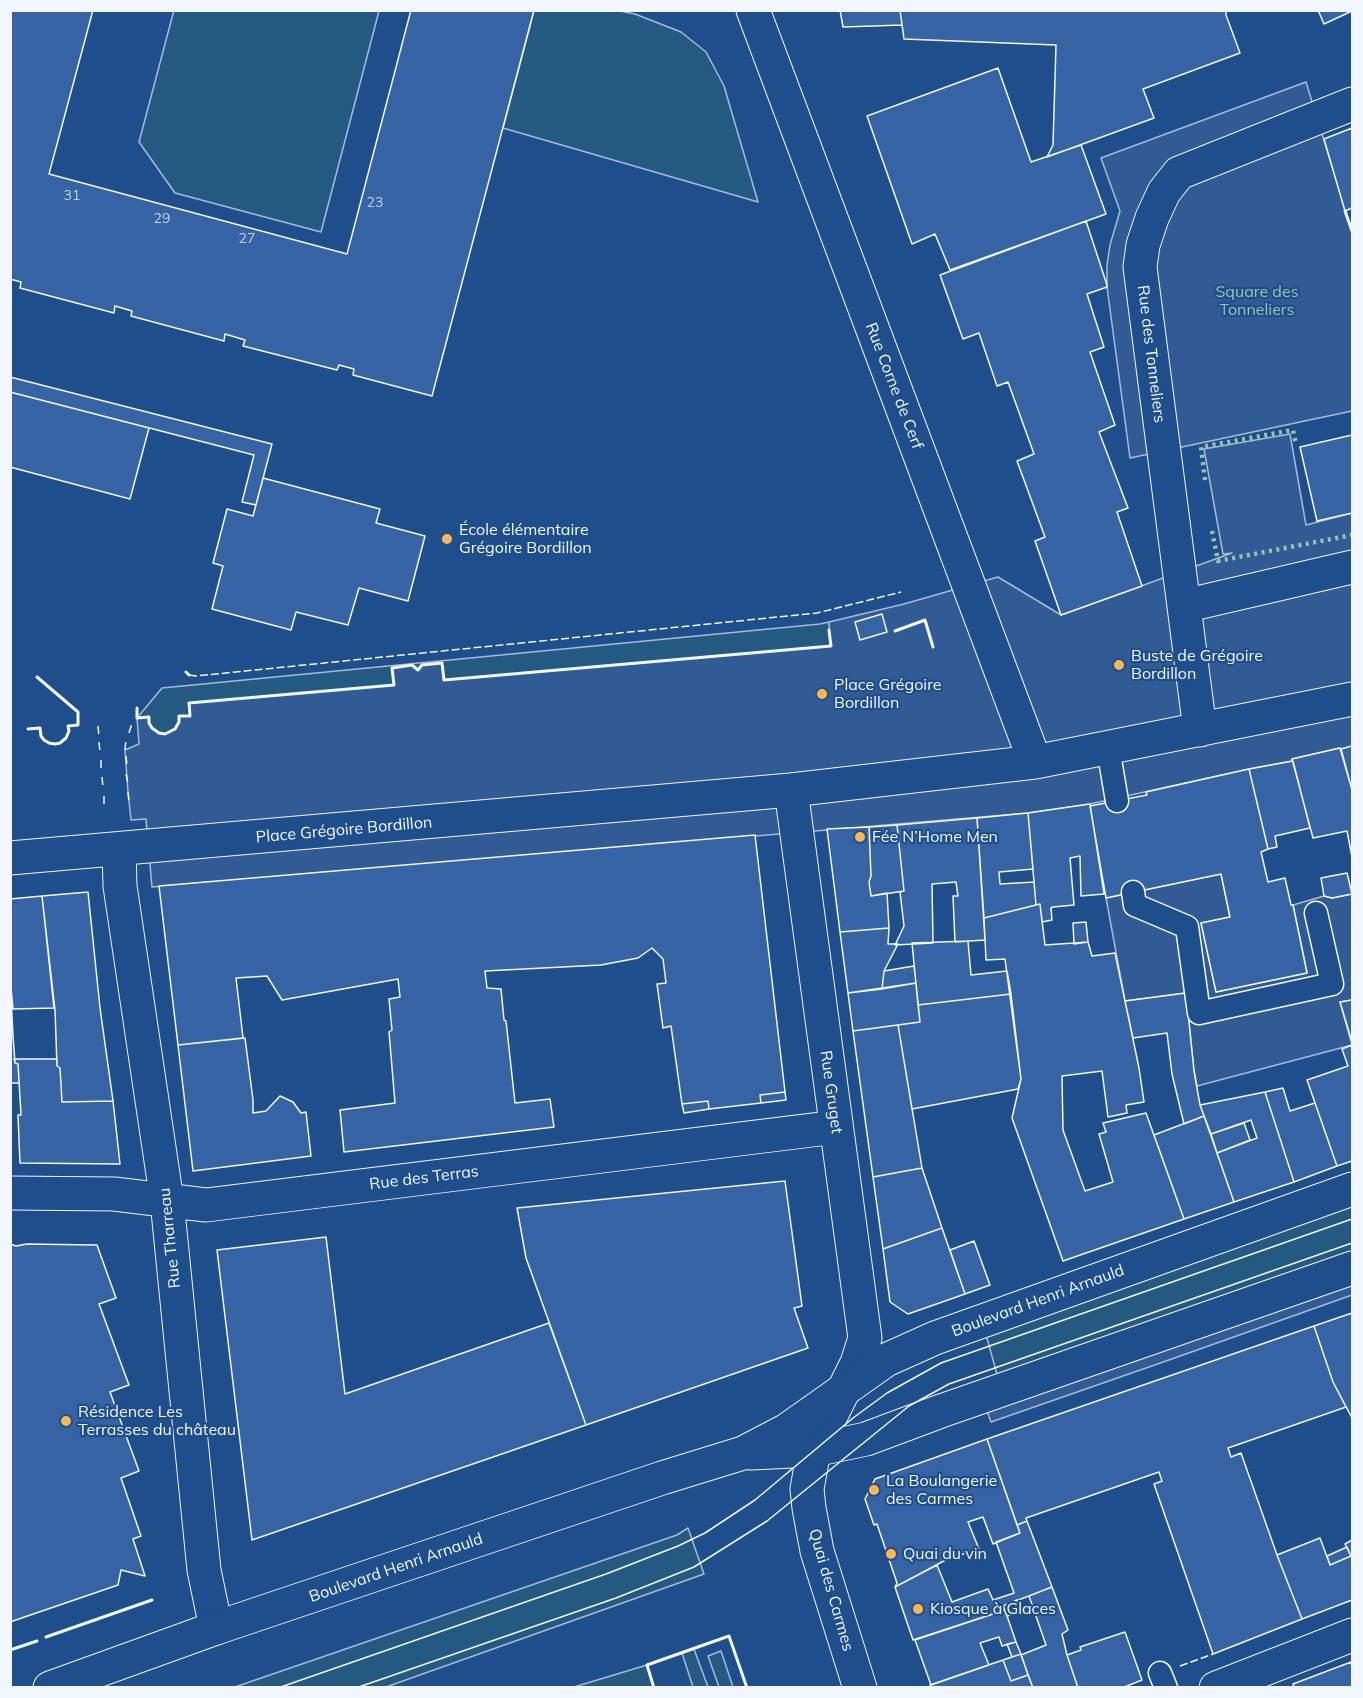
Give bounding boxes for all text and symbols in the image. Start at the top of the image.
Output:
house number: 31 [64,188,80,204]
house number: 23 [367,195,383,211]
house number: 29 [154,211,170,227]
house number: 27 [239,231,255,247]
park label: Square des Tonneliers [1215,282,1299,320]
street label: Rue des Tonneliers [1133,284,1169,424]
street label: Rue Corne de Cerf [861,320,927,452]
place label: École élémentaire Grégoire Bordillon [459,520,592,558]
marker: École élémentaire Grégoire Bordillon [440,532,454,546]
place label: Buste de Grégoire Bordillon [1131,646,1263,684]
marker: Buste de Grégoire Bordillon [1112,658,1126,672]
place label: Place Grégoire Bordillon [834,675,942,713]
marker: Place Grégoire Bordillon [815,687,829,701]
street label: Place Grégoire Bordillon [255,813,433,847]
place label: Fée N’Home Men [872,827,998,847]
marker: Fée N’Home Men [853,830,867,844]
street label: Rue Gruget [816,1049,846,1135]
street label: Rue des Terras [368,1162,480,1194]
street label: Rue Tharreau [155,1187,185,1289]
street label: Boulevard Henri Arnauld [949,1261,1127,1341]
place label: Résidence Les Terrasses du château [78,1402,236,1440]
marker: Résidence Les Terrasses du château [59,1414,73,1428]
place label: La Boulangerie des Carmes [886,1471,997,1509]
marker: La Boulangerie des Carmes [867,1483,881,1497]
street label: Quai des Carmes [804,1527,858,1653]
street label: Boulevard Henri Arnauld [307,1529,485,1607]
place label: Quai du vin [903,1544,987,1564]
marker: Quai du vin [884,1547,898,1561]
place label: Kiosque à Glaces [930,1599,1056,1619]
marker: Kiosque à Glaces [911,1602,925,1616]

